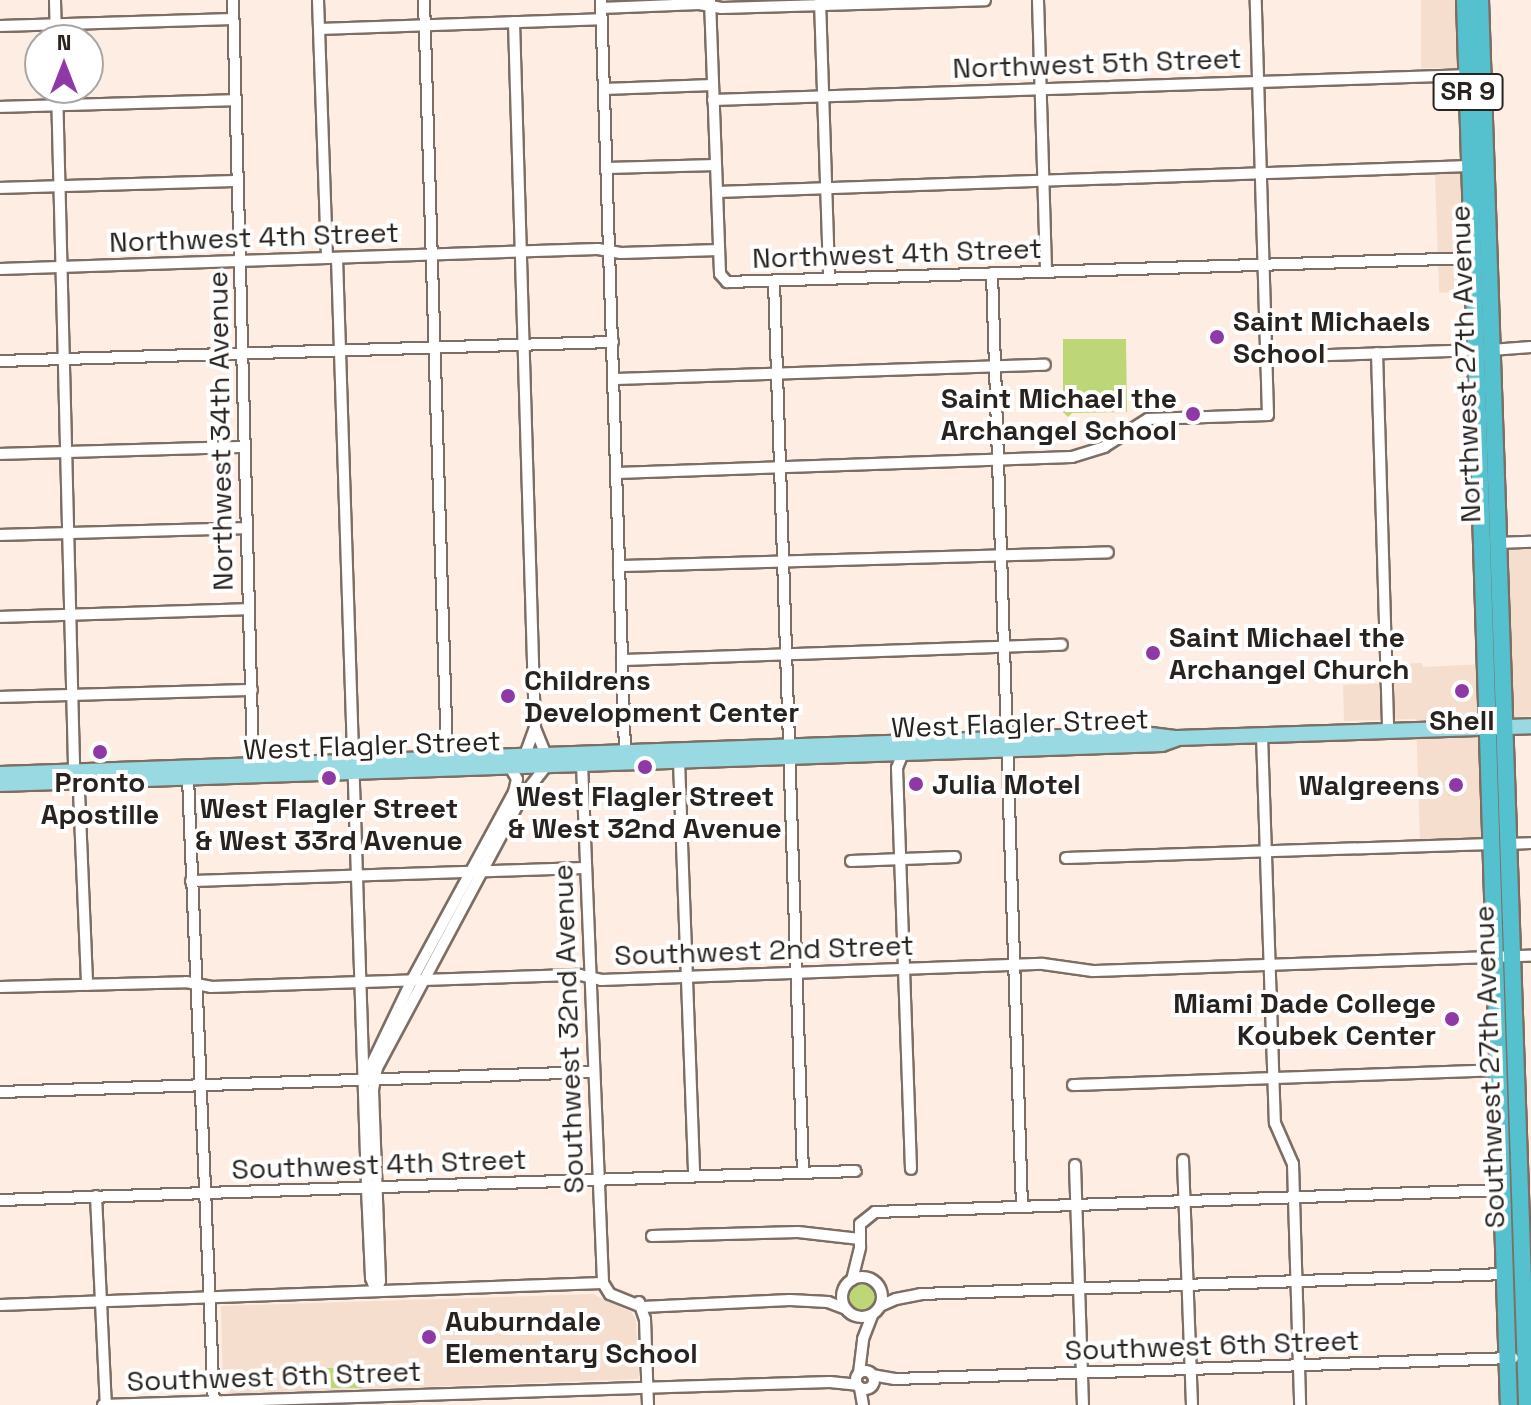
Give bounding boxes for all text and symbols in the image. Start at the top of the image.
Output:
north arrow [24,24,104,104]
text: N [57,28,71,56]
street label: Northwest 5th Street [952,41,1242,85]
road number: SR 9 [1432,70,1504,114]
street label: Northwest 27th Avenue [1443,204,1487,524]
street label: Northwest 4th Street [109,215,399,259]
street label: Northwest 4th Street [752,231,1042,275]
street label: Northwest 34th Avenue [200,271,240,591]
place label: Saint Michaels School [1233,304,1430,370]
marker: Saint Michaels School [1208,328,1226,346]
place label: Saint Michael the Archangel School [941,381,1177,447]
marker: Saint Michael the Archangel School [1184,405,1202,423]
place label: Saint Michael the Archangel Church [1169,620,1410,686]
marker: Saint Michael the Archangel Church [1144,644,1162,662]
place label: Childrens Development Center [524,663,799,729]
marker: Shell [1453,682,1471,700]
marker: Childrens Development Center [499,687,517,705]
street label: West Flagler Street [891,702,1149,744]
place label: Shell [1429,703,1495,737]
street label: West Flagler Street [243,724,501,766]
marker: Pronto Apostille [91,743,109,761]
marker: West Flagler Street & West 32nd Avenue [636,758,654,776]
place label: Pronto Apostille [41,765,159,831]
place label: Julia Motel [932,767,1081,801]
place label: Walgreens [1299,768,1440,802]
marker: West Flagler Street & West 33rd Avenue [320,769,338,787]
marker: Julia Motel [907,775,925,793]
marker: Walgreens [1447,776,1465,794]
place label: West Flagler Street & West 32nd Avenue [508,779,782,845]
place label: West Flagler Street & West 33rd Avenue [195,791,463,857]
street label: Southwest 32nd Avenue [545,864,591,1194]
street label: Southwest 27th Avenue [1467,905,1511,1229]
street label: Southwest 2nd Street [614,928,914,972]
place label: Miami Dade College Koubek Center [1173,986,1436,1052]
marker: Miami Dade College Koubek Center [1443,1010,1461,1028]
street label: Southwest 4th Street [231,1142,527,1186]
place label: Auburndale Elementary School [445,1304,698,1370]
street label: Southwest 6th Street [1064,1323,1360,1367]
marker: Auburndale Elementary School [420,1328,438,1346]
street label: Southwest 6th Street [126,1354,422,1398]

